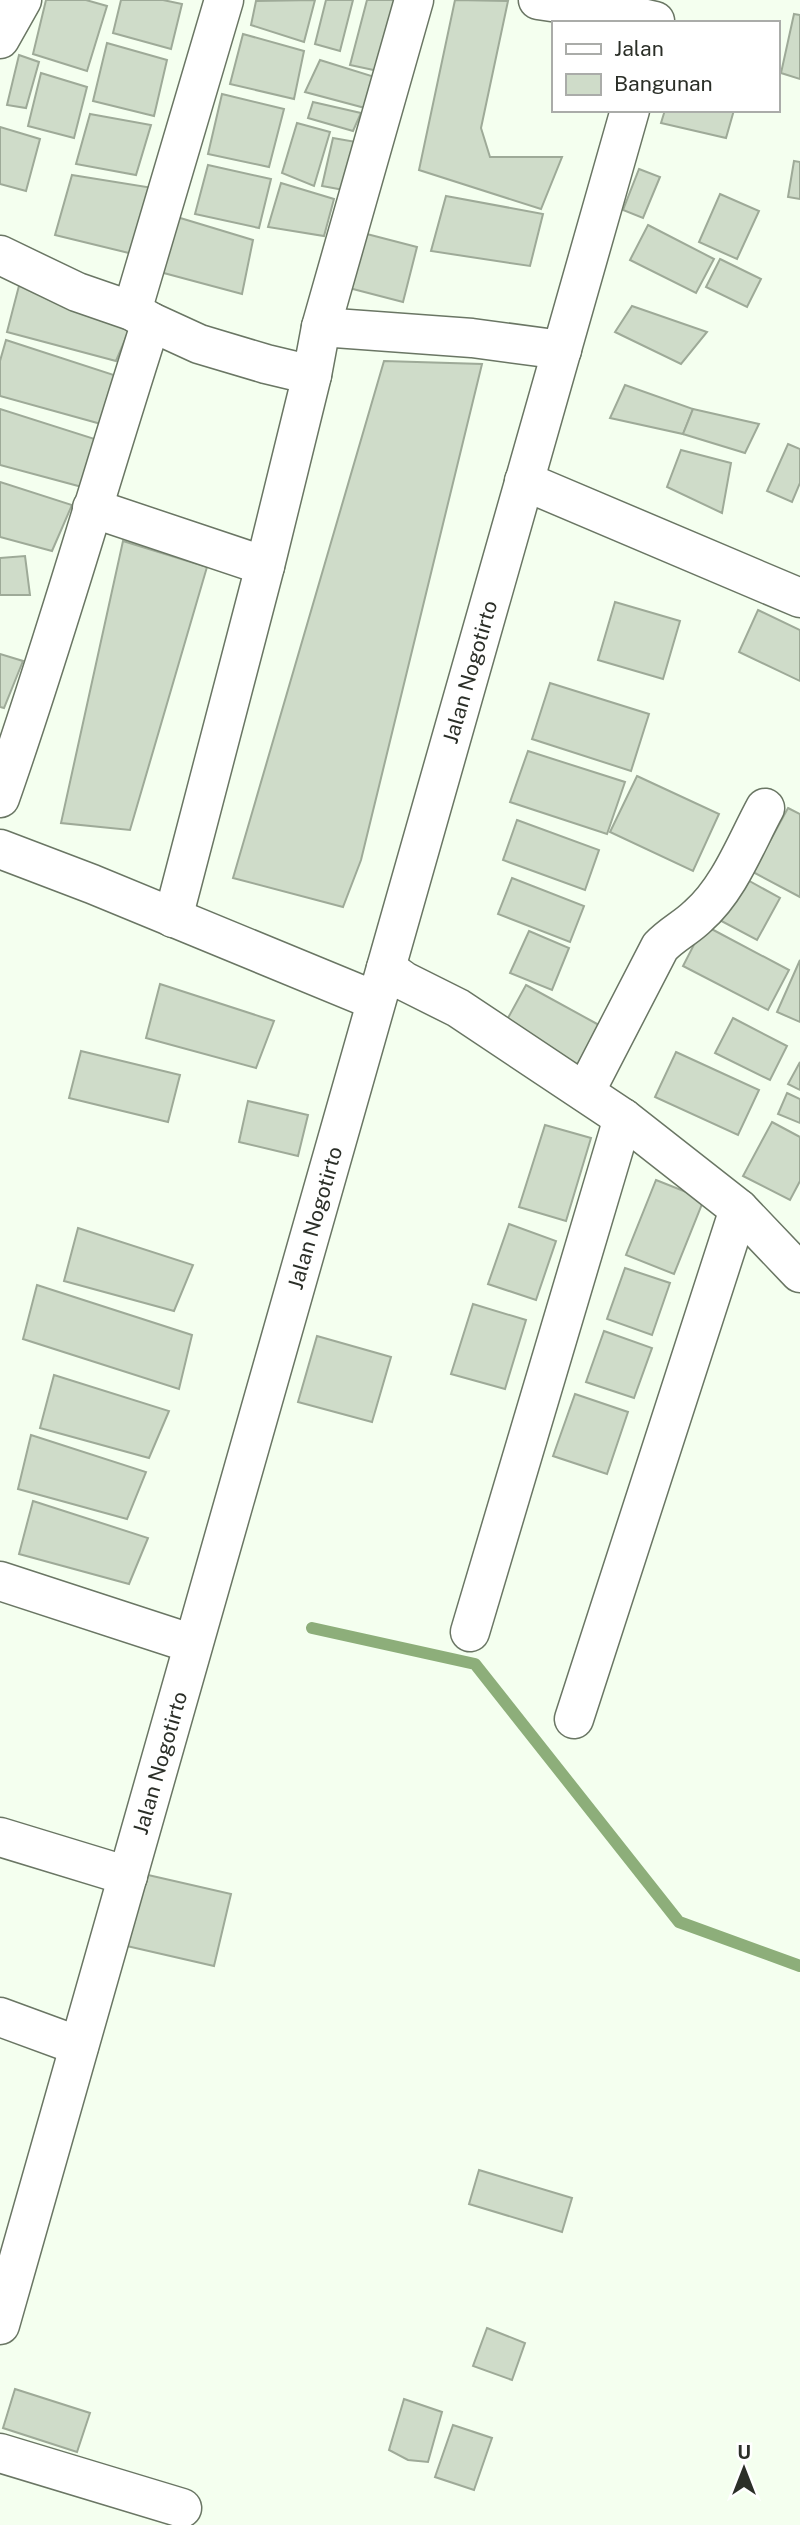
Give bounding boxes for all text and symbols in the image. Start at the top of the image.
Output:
legend [552,21,779,112]
text: Jalan [614,36,664,61]
text: Bangunan [614,71,713,96]
street label: Jalan Nogotirto [438,598,502,746]
street label: Jalan Nogotirto [283,1144,347,1292]
street label: Jalan Nogotirto [128,1689,192,1837]
north arrow [709,2434,779,2504]
text: U [737,2441,751,2463]

